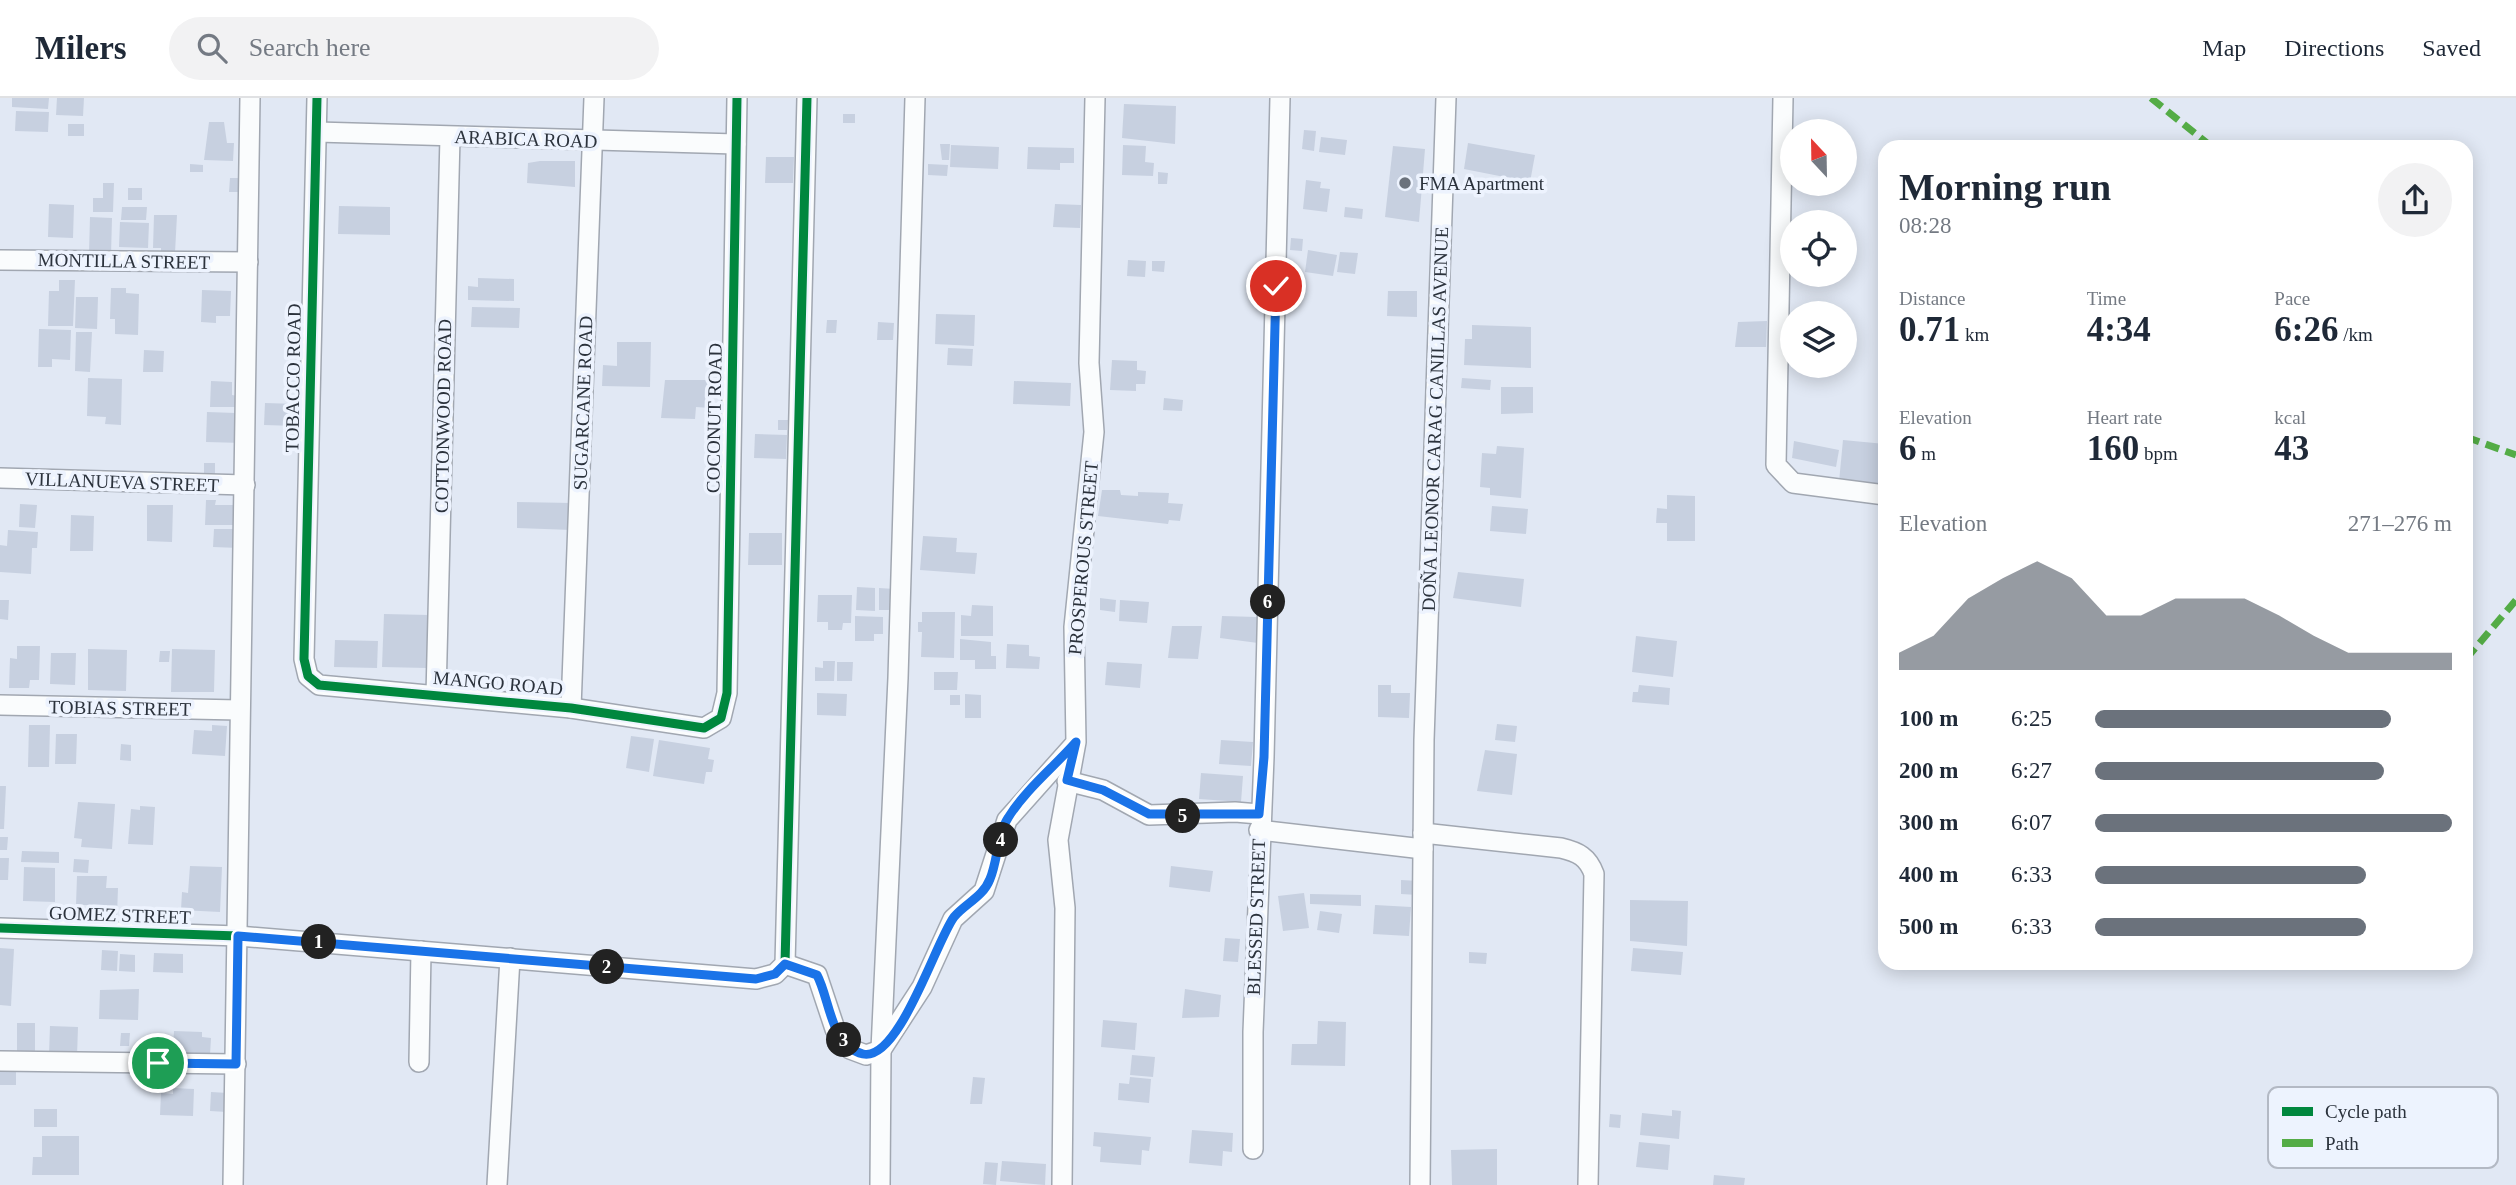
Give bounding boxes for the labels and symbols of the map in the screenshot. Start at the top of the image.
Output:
north arrow [1780,119,1857,196]
street label: ARABICA ROAD [454,126,598,152]
place label: FMA Apartment [1419,173,1545,194]
marker: FMA Apartment [1397,175,1413,191]
street label: DOÑA LEONOR CARAG CANILLAS AVENUE [1418,226,1452,612]
street label: MONTILLA STREET [38,249,211,273]
pin [1246,256,1306,316]
street label: TOBACCO ROAD [281,303,305,453]
street label: SUGARCANE ROAD [569,315,597,491]
street label: COTTONWOOD ROAD [431,319,455,513]
street label: COCONUT ROAD [702,343,726,493]
street label: PROSPEROUS STREET [1064,460,1102,656]
street label: VILLANUEVA STREET [24,468,220,496]
pin: 6 [1250,584,1286,620]
street label: MANGO ROAD [432,667,564,699]
street label: TOBIAS STREET [48,696,192,720]
pin: 5 [1166,798,1200,834]
pin: 4 [984,822,1018,858]
street label: BLESSED STREET [1243,838,1269,996]
street label: GOMEZ STREET [49,902,192,928]
pin: 1 [302,924,336,960]
pin: 2 [590,950,624,984]
pin: 3 [826,1023,862,1058]
pin [128,1033,188,1093]
legend [2268,1087,2498,1168]
text: Cycle path [2325,1101,2407,1122]
text: Path [2325,1133,2359,1154]

